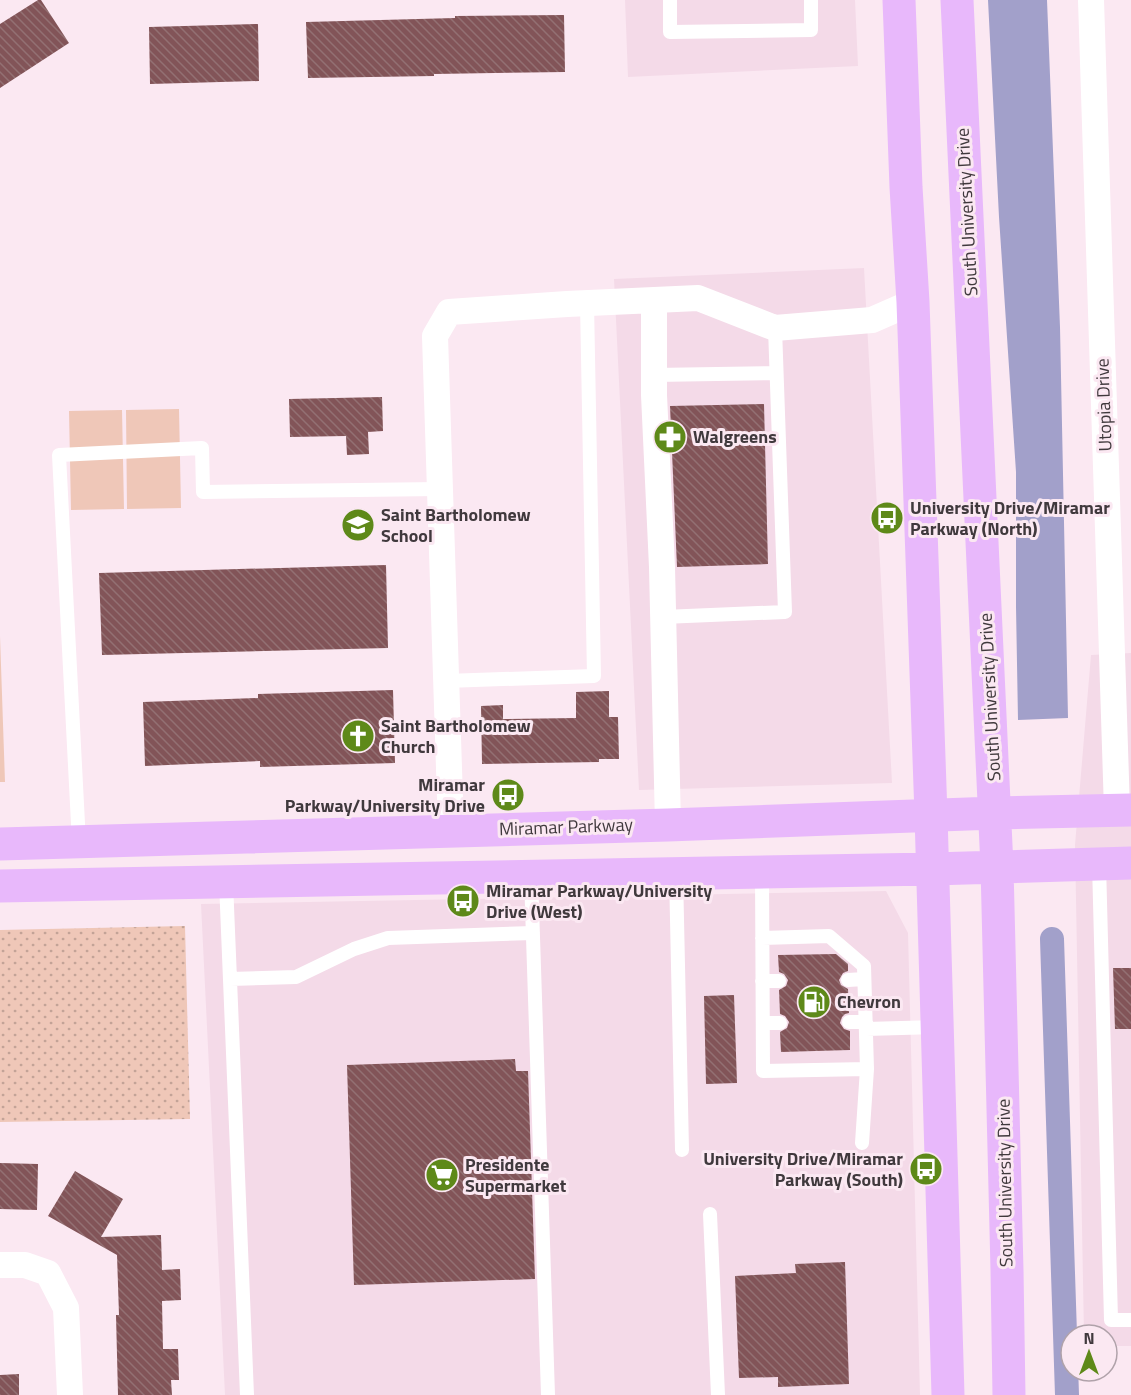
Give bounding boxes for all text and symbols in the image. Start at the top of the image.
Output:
street label: South University Drive [949,127,984,297]
street label: Utopia Drive [1088,358,1119,452]
pharmacy icon: Walgreens [652,419,688,455]
place label: Walgreens [693,423,777,450]
place label: University Drive/Miramar Parkway (North) [910,494,1110,542]
bus stop icon: University Drive/Miramar Parkway (North) [869,500,905,536]
place label: Saint Bartholomew School [381,501,531,549]
school or university icon: Saint Bartholomew School [340,507,376,543]
street label: South University Drive [972,612,1007,782]
place label: Saint Bartholomew Church [381,712,531,760]
church icon: Saint Bartholomew Church [340,718,376,754]
place label: Miramar Parkway/University Drive [285,771,485,819]
bus stop icon: Miramar Parkway/University Drive [490,777,526,813]
street label: Miramar Parkway [498,811,634,842]
place label: Miramar Parkway/University Drive (West) [486,877,712,925]
bus stop icon: Miramar Parkway/University Drive (West) [445,883,481,919]
fuel station icon: Chevron [796,984,832,1020]
place label: Chevron [837,988,901,1015]
street label: South University Drive [990,1099,1019,1267]
place label: University Drive/Miramar Parkway (South) [703,1145,903,1193]
place label: Presidente Supermarket [465,1151,567,1199]
bus stop icon: University Drive/Miramar Parkway (South) [908,1151,944,1187]
supermarket icon: Presidente Supermarket [424,1157,460,1193]
north arrow [1059,1323,1119,1383]
text: N [1083,1326,1095,1350]

